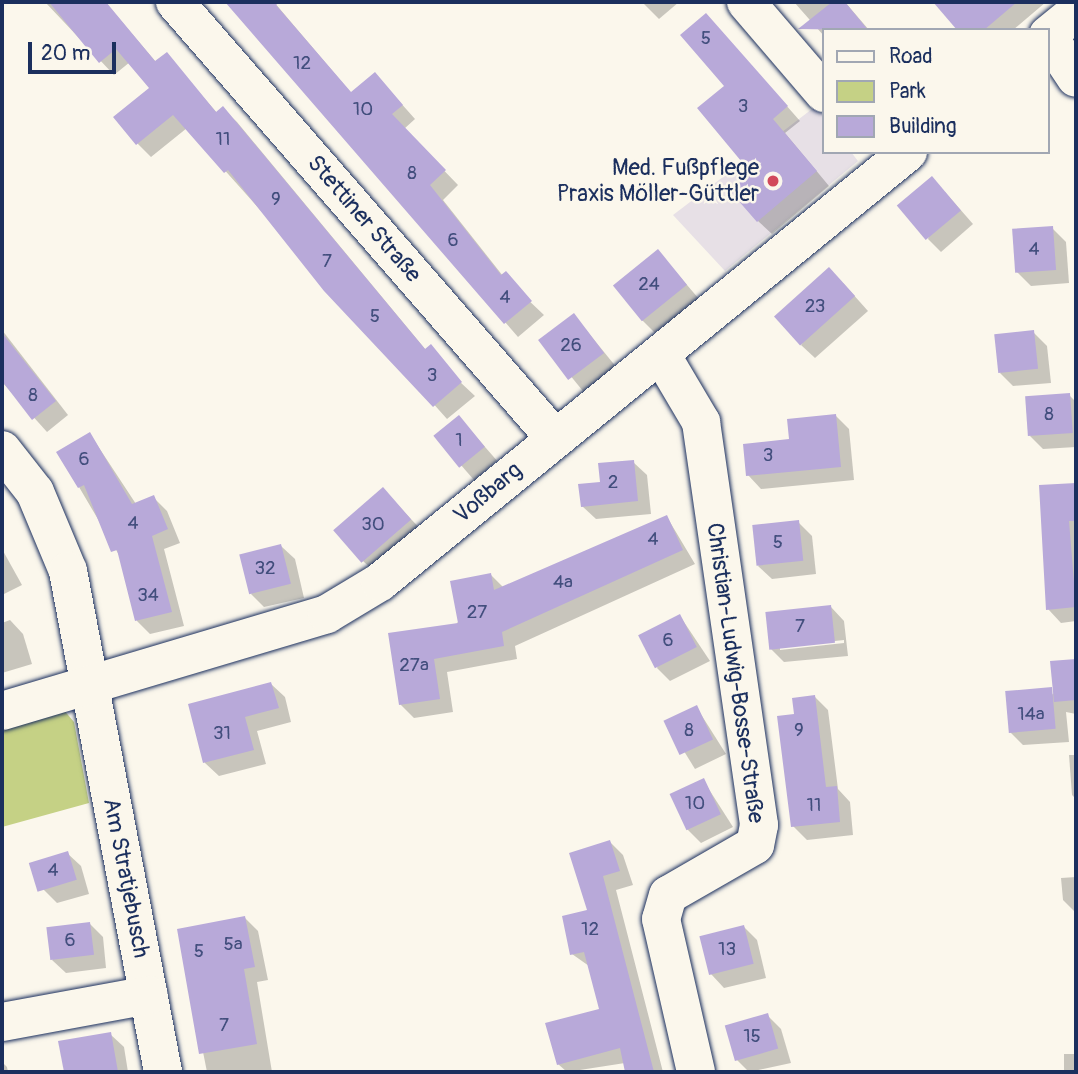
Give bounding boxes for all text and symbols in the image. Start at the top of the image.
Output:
scale bar [32,28,119,72]
house number: 5 [701,28,711,50]
legend [822,28,1050,154]
text: 20 m [41,40,90,67]
text: Road [889,43,933,70]
house number: 12 [293,53,311,75]
text: Park [889,78,926,105]
house number: 3 [738,96,748,118]
house number: 10 [353,99,373,121]
text: Building [889,113,956,140]
house number: 11 [216,129,230,151]
street label: Stettiner Straße [301,150,427,288]
place label: Med. Fußpflege Praxis Möller-Güttler [557,154,759,208]
house number: 8 [407,163,417,185]
marker: Med. Fußpflege Praxis Möller-Güttler [765,173,781,189]
house number: 9 [271,189,281,211]
house number: 6 [447,230,459,252]
house number: 4 [1028,239,1040,261]
house number: 7 [322,251,332,273]
house number: 24 [638,274,660,296]
house number: 4 [499,287,511,309]
house number: 23 [805,296,825,318]
house number: 5 [370,306,380,328]
house number: 26 [560,335,582,357]
house number: 3 [427,365,437,387]
house number: 8 [28,385,38,407]
house number: 8 [1044,404,1054,426]
house number: 1 [455,430,463,452]
house number: 3 [763,445,773,467]
house number: 6 [78,449,90,471]
street label: Voßbarg [448,457,528,529]
house number: 2 [608,472,618,494]
house number: 4 [127,513,139,535]
house number: 30 [361,514,385,536]
street label: Christian-Ludwig-Bosse-Straße [700,521,770,825]
house number: 4 [647,529,659,551]
house number: 5 [773,532,783,554]
house number: 32 [254,558,276,580]
house number: 4a [553,572,573,594]
house number: 34 [137,585,159,607]
house number: 27 [467,602,487,624]
house number: 7 [795,616,805,638]
house number: 6 [662,630,674,652]
house number: 27a [399,655,429,677]
house number: 14a [1017,704,1045,726]
house number: 8 [684,720,694,742]
house number: 9 [794,720,804,742]
house number: 31 [213,723,231,745]
house number: 10 [685,793,705,815]
house number: 11 [807,795,821,817]
street label: Am Stratjebusch [97,796,155,960]
house number: 4 [47,860,59,882]
house number: 12 [581,919,599,941]
house number: 6 [64,930,76,952]
house number: 5a [223,934,243,956]
house number: 13 [718,939,736,961]
house number: 5 [194,941,204,963]
house number: 7 [219,1015,229,1037]
house number: 15 [743,1026,761,1048]

